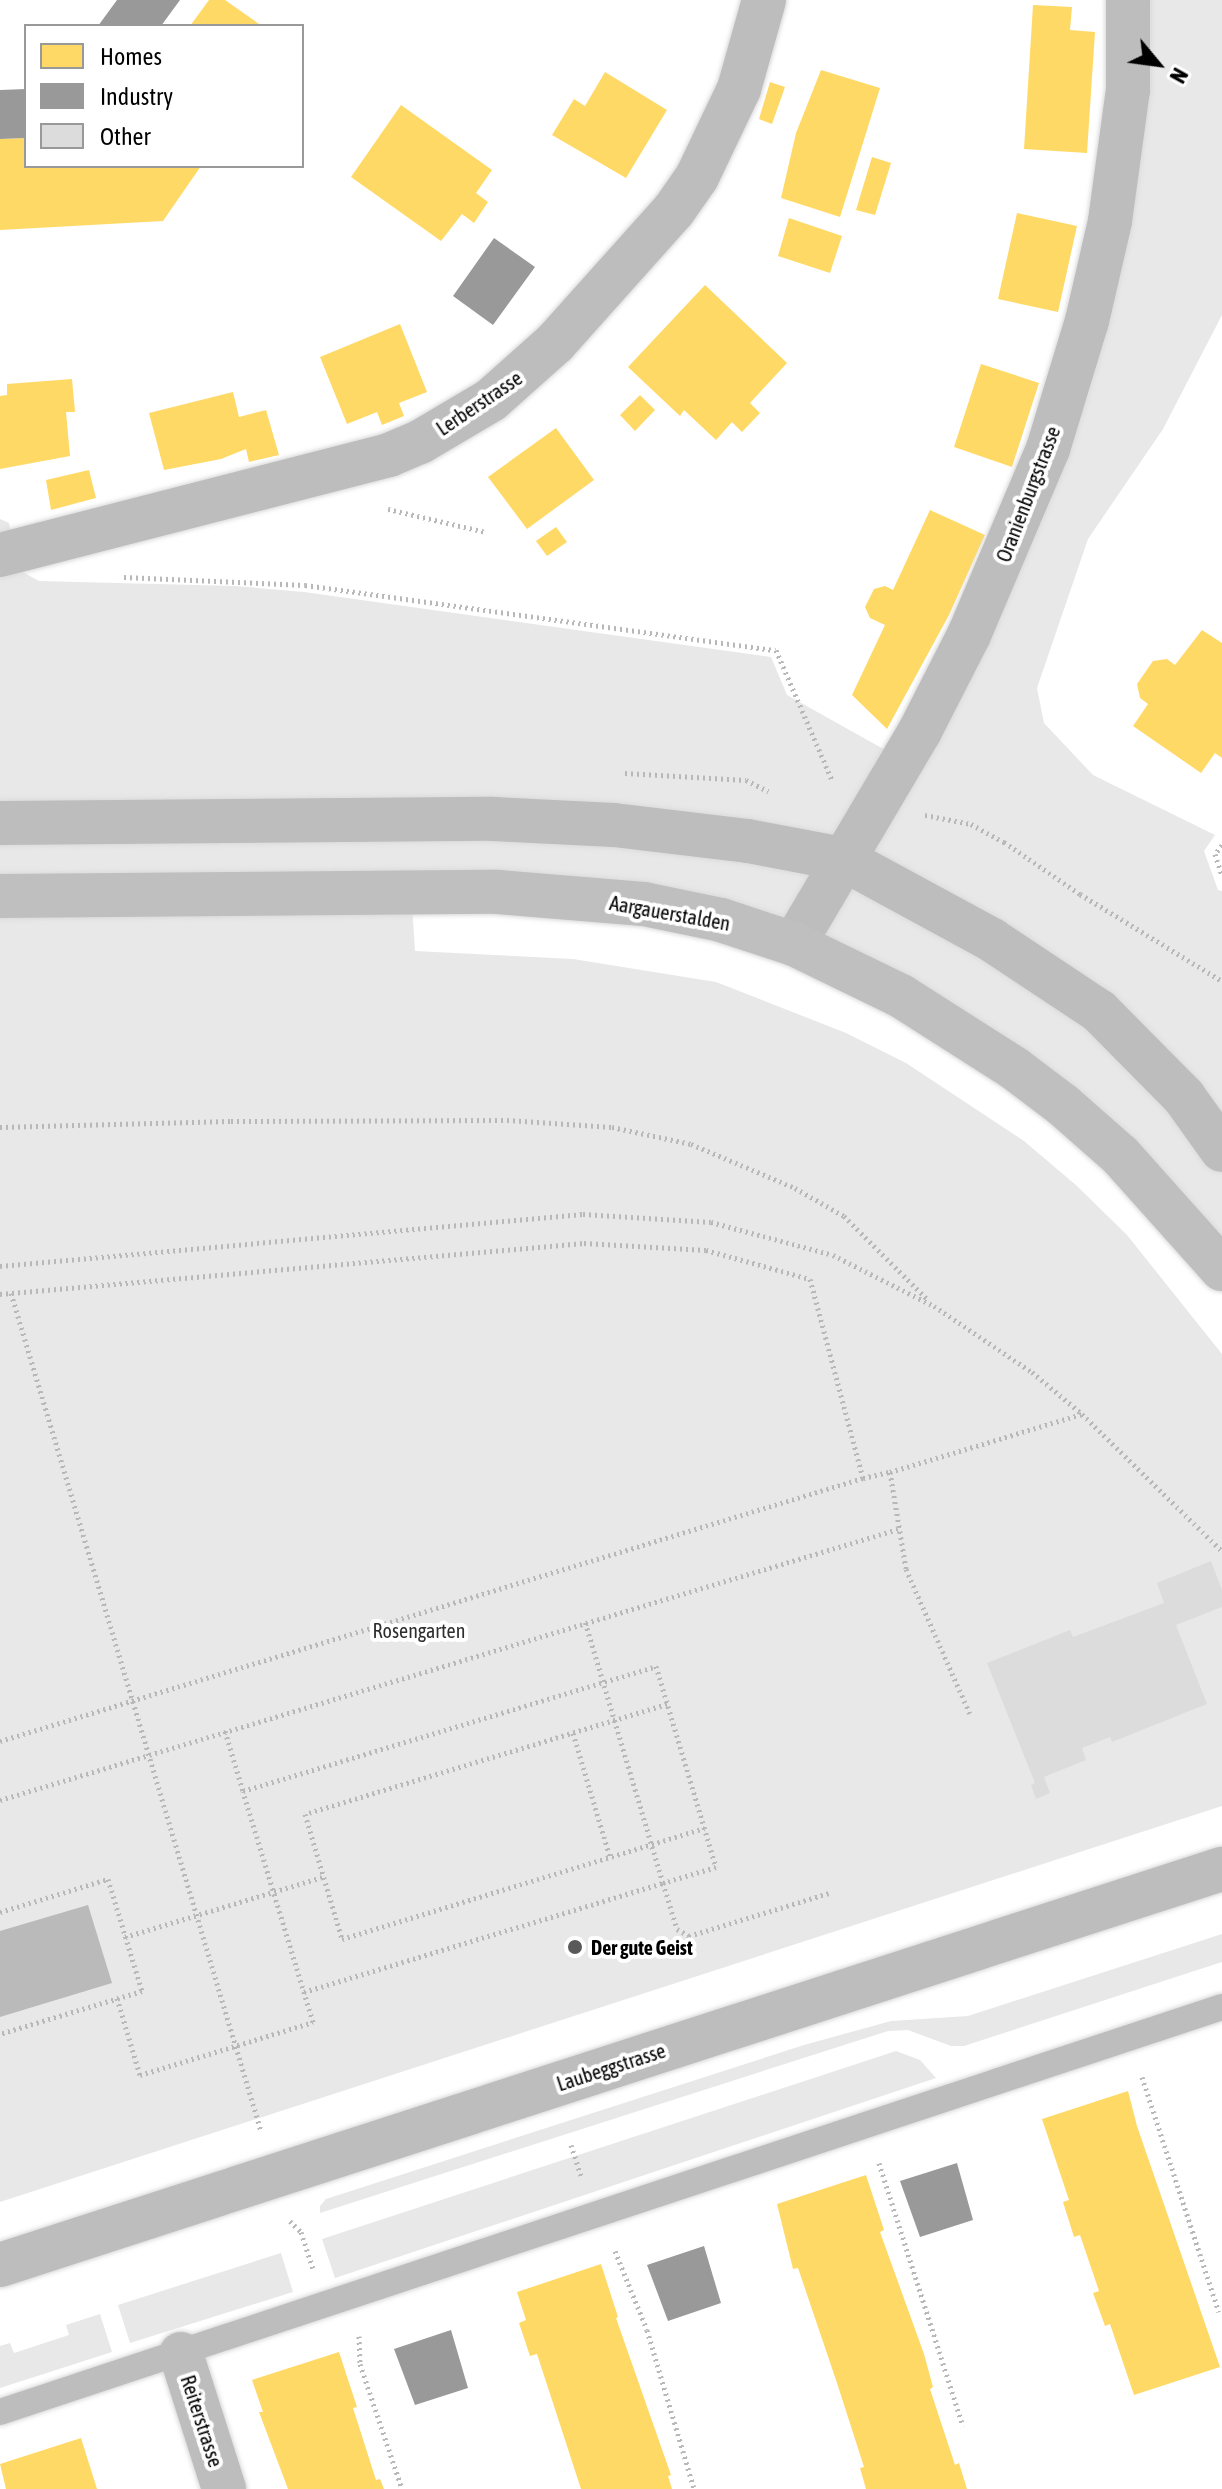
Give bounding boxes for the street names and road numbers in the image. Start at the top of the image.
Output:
street label: Lerberstrasse [432,366,526,440]
street label: Oranienburgstrasse [991,423,1065,565]
street label: Aargauerstalden [608,891,732,935]
street label: Laubeggstrasse [554,2038,668,2096]
street label: Reiterstrasse [176,2372,228,2470]

